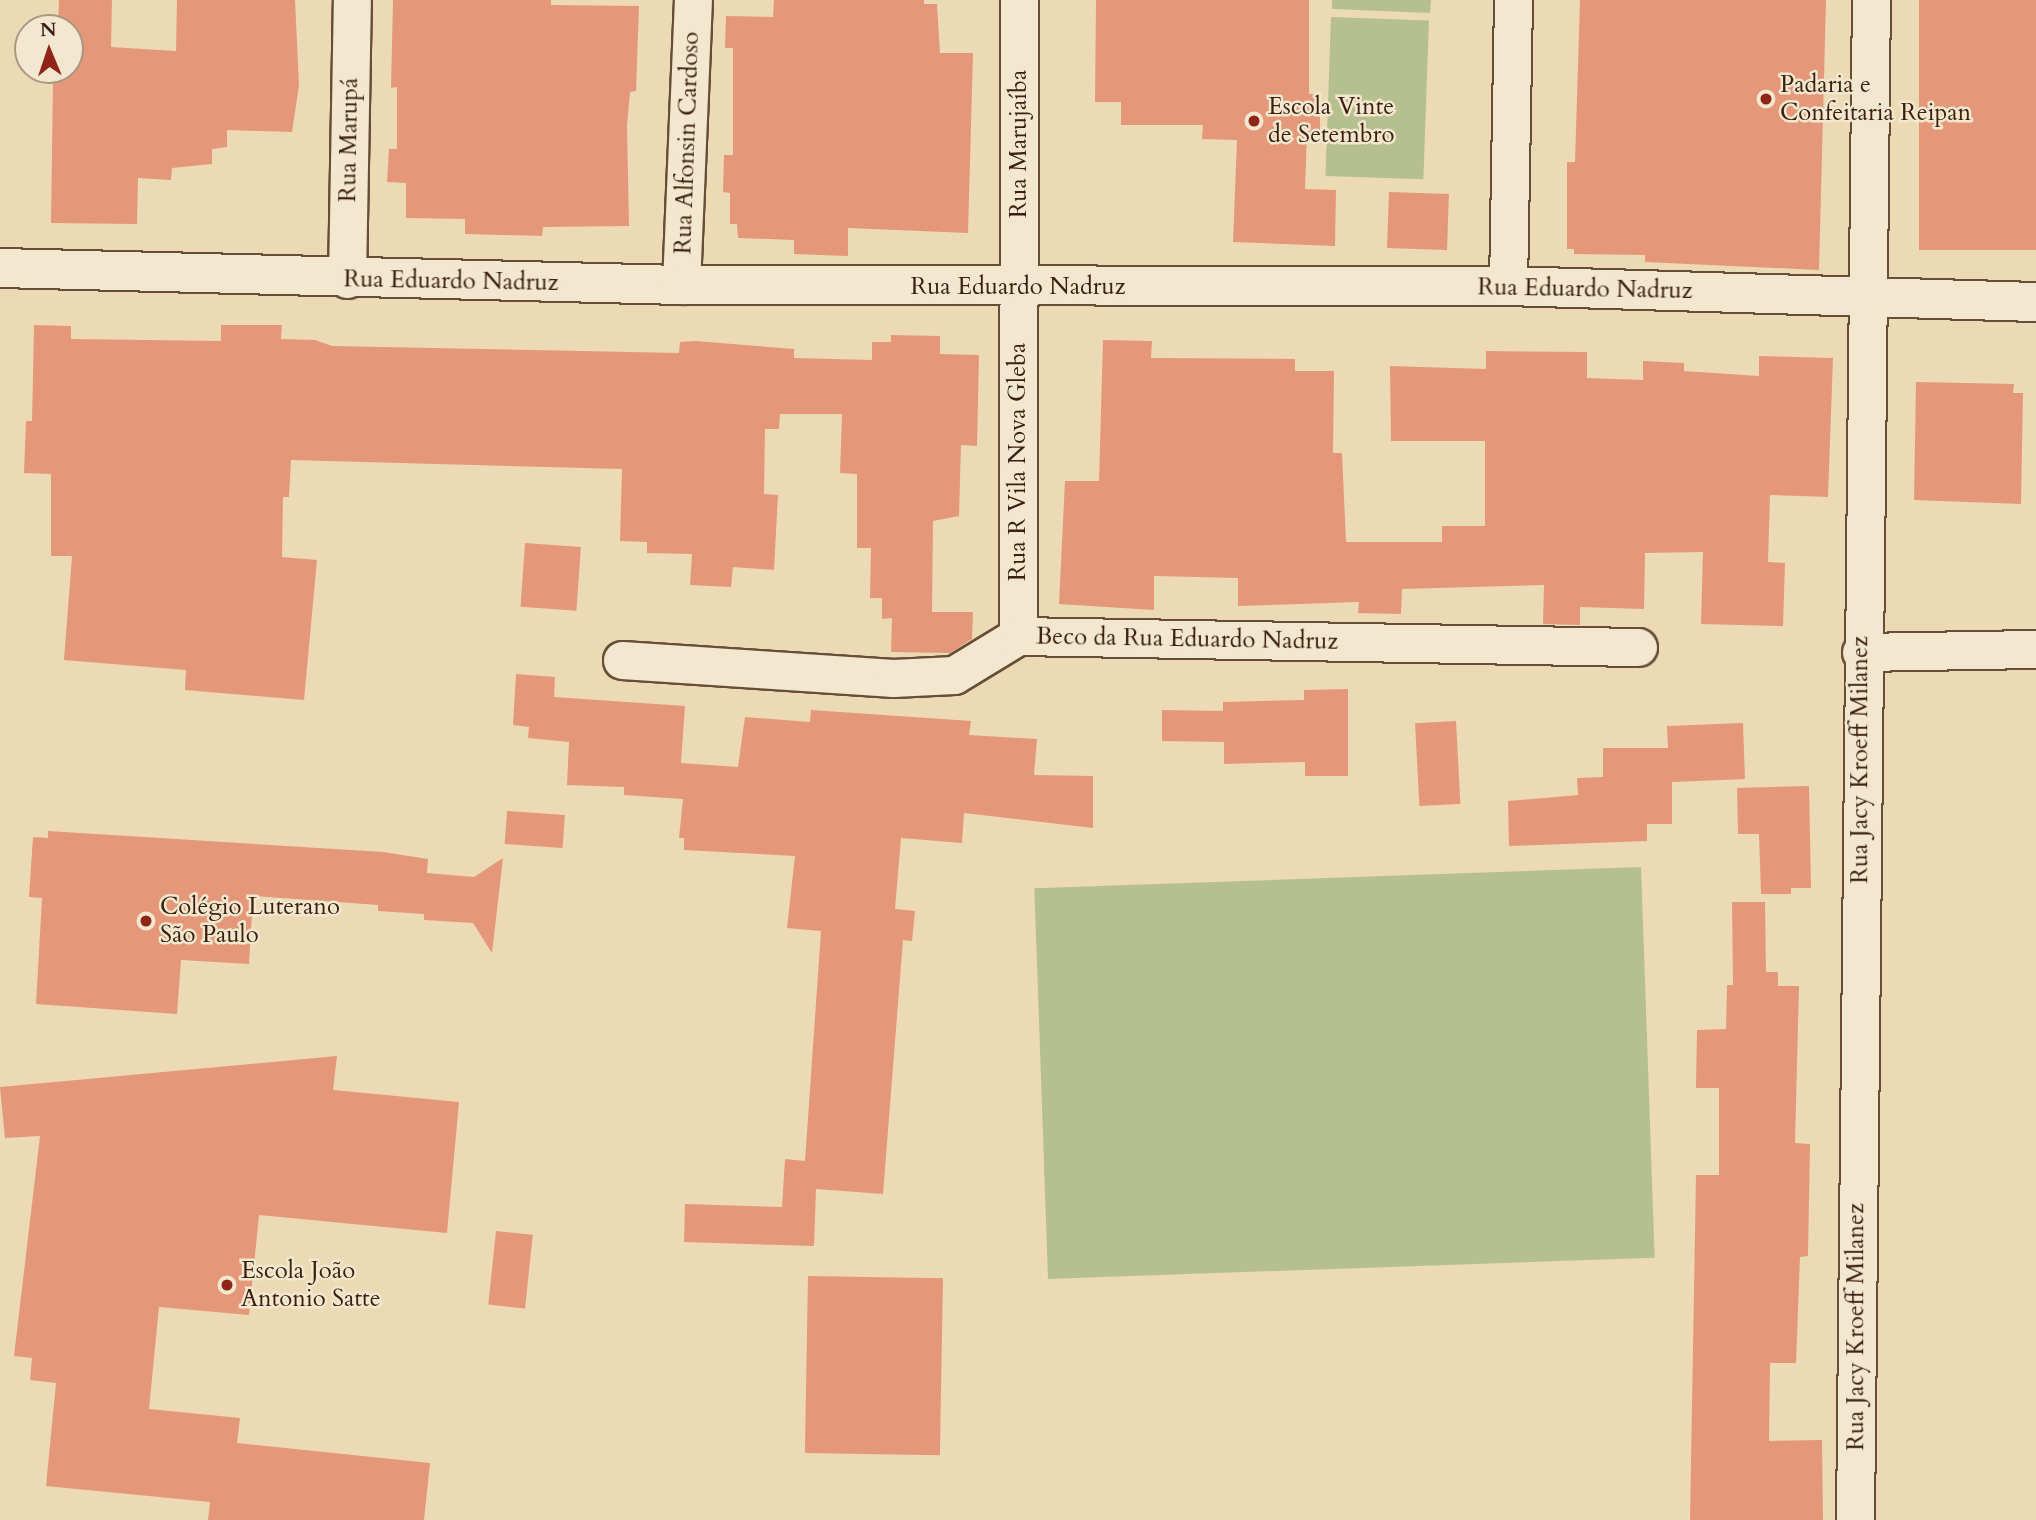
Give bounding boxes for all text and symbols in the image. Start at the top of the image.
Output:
north arrow [14,14,84,84]
text: N [40,17,57,43]
street label: Rua Alfonsin Cardoso [669,31,705,255]
street label: Rua Marujaíba [1005,70,1033,218]
place label: Padaria e Confeitaria Reipan [1780,71,1971,127]
street label: Rua Marupá [334,77,364,203]
marker: Padaria e Confeitaria Reipan [1758,91,1774,107]
place label: Escola Vinte de Setembro [1268,93,1394,149]
marker: Escola Vinte de Setembro [1246,113,1262,129]
street label: Rua Eduardo Nadruz [343,265,559,297]
street label: Rua Eduardo Nadruz [911,273,1125,301]
street label: Rua Eduardo Nadruz [1477,273,1693,305]
street label: Rua R Vila Nova Gleba [1004,343,1032,581]
street label: Beco da Rua Eduardo Nadruz [1036,622,1338,656]
street label: Rua Jacy Kroeff Milanez [1846,636,1874,884]
place label: Colégio Luterano São Paulo [160,893,340,949]
marker: Colégio Luterano São Paulo [138,913,154,929]
street label: Rua Jacy Kroeff Milanez [1842,1203,1870,1451]
place label: Escola João Antonio Satte [241,1257,381,1313]
marker: Escola João Antonio Satte [219,1277,235,1293]

